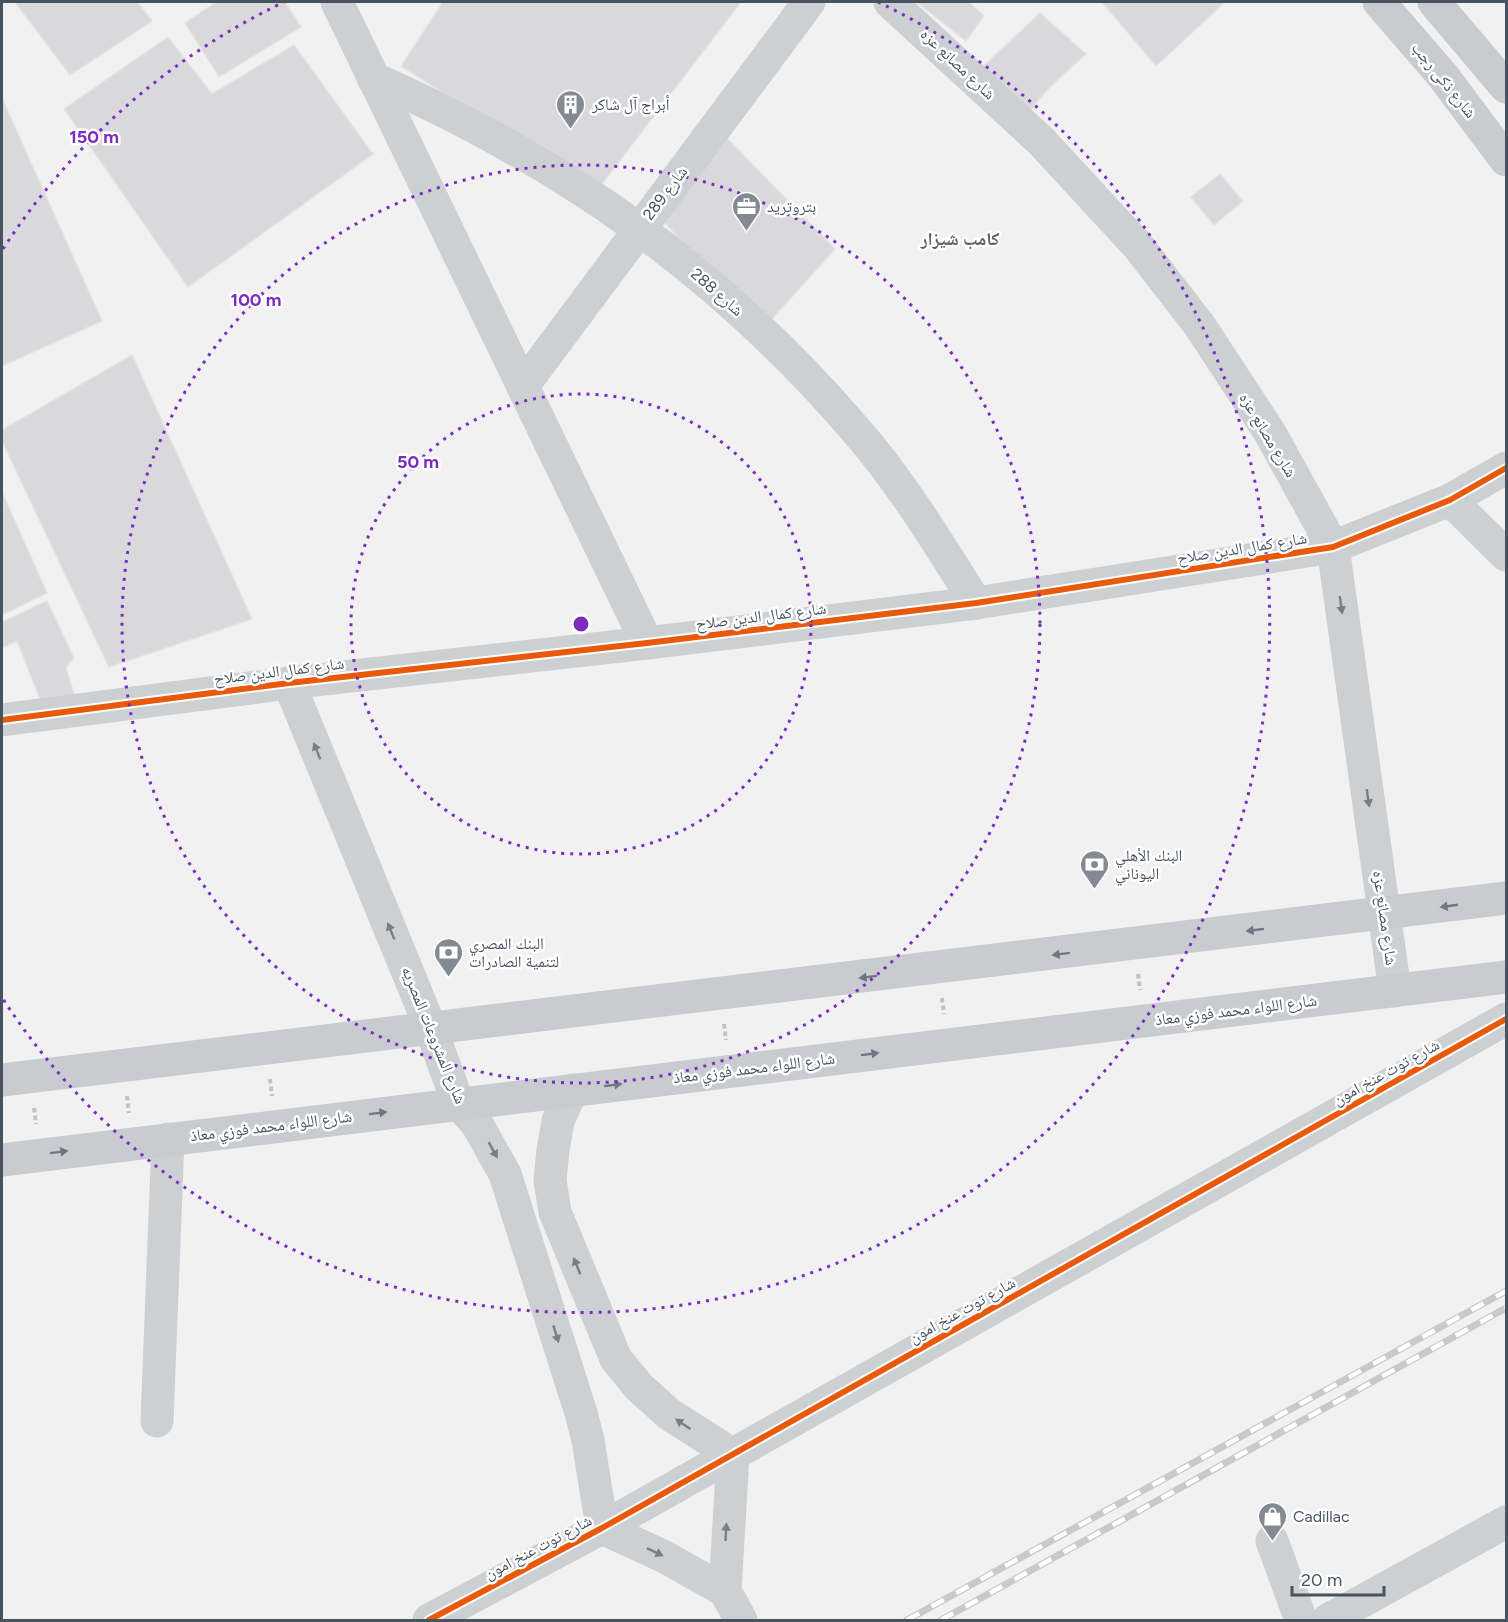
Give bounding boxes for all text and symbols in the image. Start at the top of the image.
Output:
street label: شارع مصانع عزه [916,25,999,104]
street label: شارع ذكى رجب [1407,38,1480,122]
building icon: أبراج آل شاكر [555,88,587,130]
place label: أبراج آل شاكر [591,95,670,115]
text: 150 m [69,126,119,148]
street label: شارع 289 [639,162,692,224]
office icon: بتروتريد [730,190,762,232]
place label: بتروتريد [767,197,816,216]
district label: كامب شيزار [920,228,999,250]
street label: شارع 288 [686,264,747,321]
text: 100 m [231,289,281,311]
street label: شارع مصانع عزه [1234,389,1301,481]
text: 50 m [397,451,439,473]
street label: شارع كمال الدين صلاح [1176,528,1308,569]
one-way arrow [1337,595,1346,614]
street label: شارع كمال الدين صلاح [695,599,827,634]
centre of rings [571,614,591,634]
street label: شارع كمال الدين صلاح [213,654,345,689]
one-way arrow [312,741,322,759]
one-way arrow [1364,789,1373,808]
place label: البنك الأهلي اليوناني [1115,846,1182,886]
bank icon: البنك الأهلي اليوناني [1078,848,1110,890]
street label: شارع مصانع عزه [1368,870,1401,967]
one-way arrow [1439,902,1458,911]
one-way arrow [386,922,395,940]
one-way arrow [1245,926,1264,935]
place label: البنك المصري لتنمية الصادرات [469,934,559,971]
bank icon: البنك المصري لتنمية الصادرات [432,936,464,978]
one-way arrow [1052,949,1071,958]
street label: شارع المشروعات المصريه [397,963,470,1107]
one-way arrow [858,972,877,981]
street label: شارع اللواء محمد فوزي معاذ [1154,991,1318,1032]
street label: شارع توت عنخ امون [1329,1035,1443,1110]
street label: شارع اللواء محمد فوزي معاذ [672,1049,836,1090]
one-way arrow [860,1049,879,1059]
one-way arrow [604,1080,623,1090]
street label: شارع اللواء محمد فوزي معاذ [189,1107,353,1148]
one-way arrow [369,1109,388,1118]
one-way arrow [487,1142,498,1158]
one-way arrow [50,1147,69,1157]
one-way arrow [572,1256,582,1274]
street label: شارع توت عنخ امون [905,1273,1019,1348]
one-way arrow [552,1325,562,1343]
one-way arrow [675,1419,691,1430]
shop icon: Cadillac [1256,1500,1288,1542]
place label: Cadillac [1293,1507,1350,1526]
street label: شارع توت عنخ امون [481,1511,595,1584]
one-way arrow [722,1523,731,1542]
one-way arrow [646,1547,663,1557]
scale bar [1292,1559,1384,1597]
text: 20 m [1301,1569,1342,1591]

